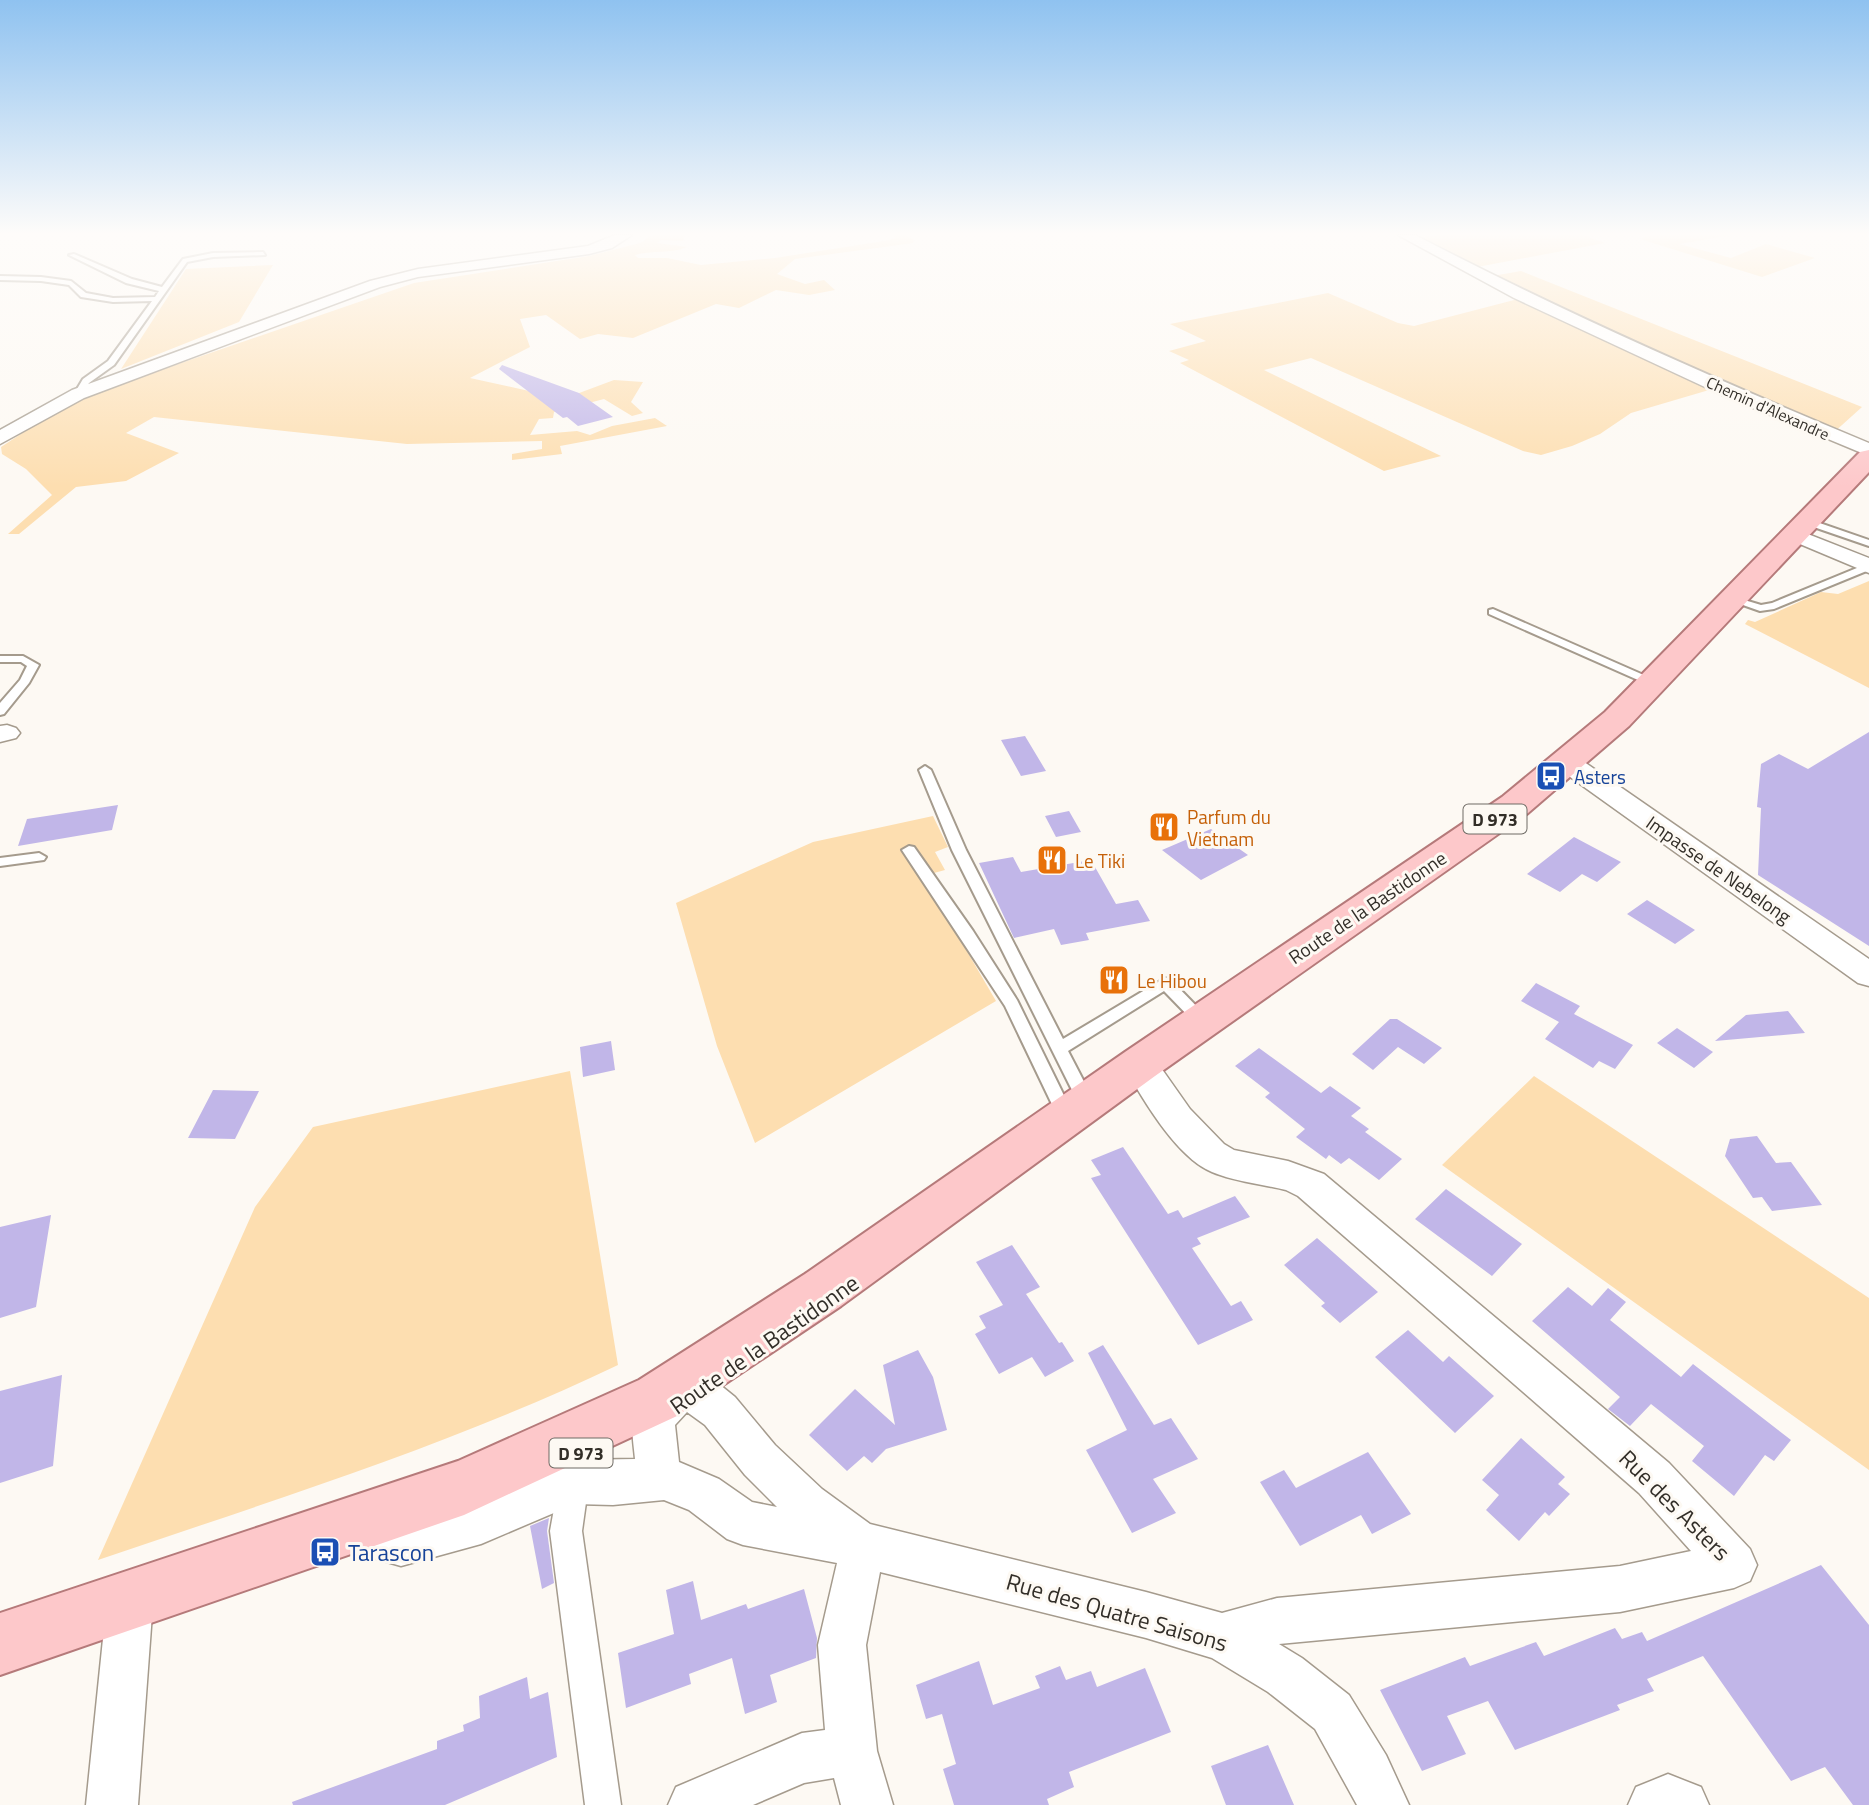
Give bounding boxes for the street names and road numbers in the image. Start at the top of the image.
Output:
street label: Chemin d'Alexandre [1703,370,1833,446]
road number: D 973 [1464,804,1526,834]
street label: Impasse de Nebelong [1640,808,1798,930]
street label: Route de la Bastidonne [1282,843,1452,971]
street label: Route de la Bastidonne [662,1265,866,1423]
road number: D 973 [550,1438,612,1468]
street label: Rue des Asters [1611,1441,1739,1569]
street label: Rue des Quatre Saisons [1002,1564,1232,1660]

